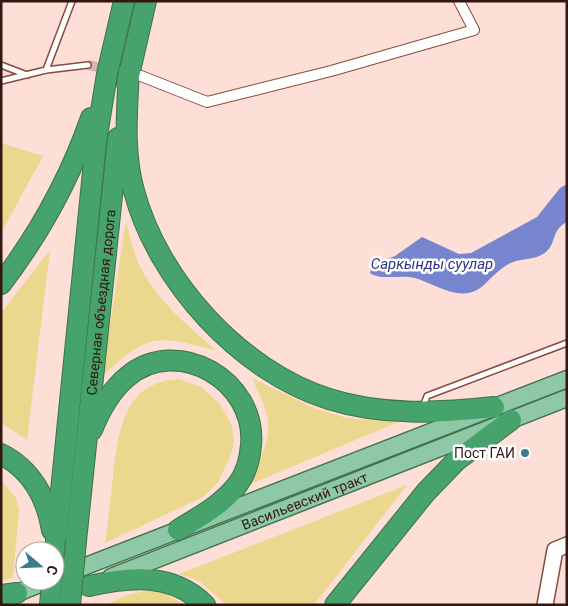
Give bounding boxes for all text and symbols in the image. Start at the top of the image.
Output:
street label: Северная объездная дорога [83,209,119,396]
water label: Саркынды суулар [371,255,493,273]
place label: Пост ГАИ [454,445,515,461]
marker: Пост ГАИ [519,447,531,459]
street label: Васильевский тракт [239,469,370,533]
north arrow [15,541,65,591]
text: С [43,563,61,577]

